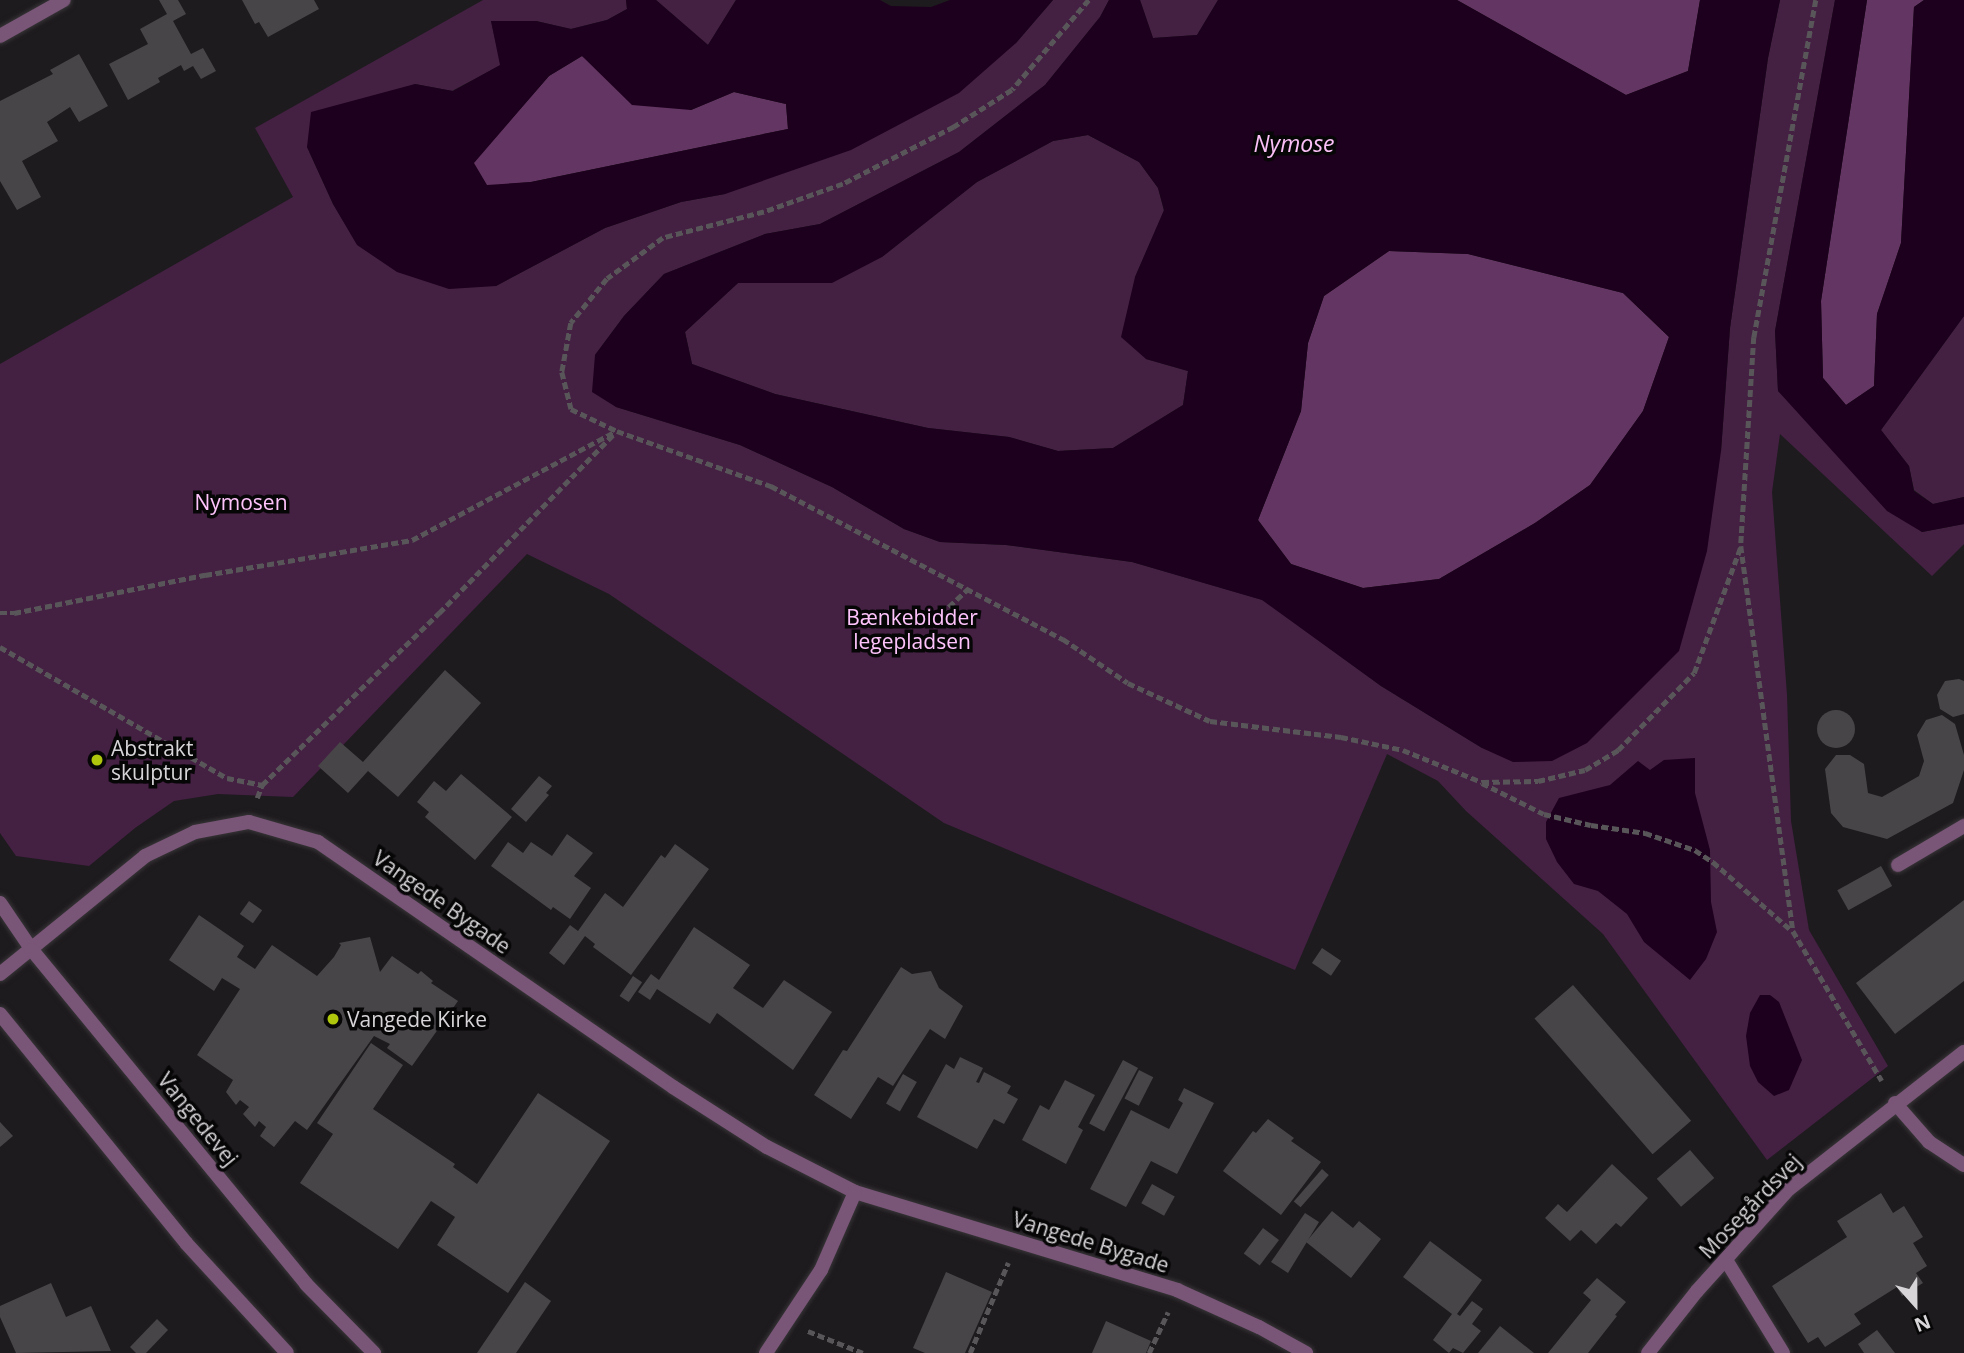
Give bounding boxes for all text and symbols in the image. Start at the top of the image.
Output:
water label: Nymose [1253,129,1335,157]
park label: Nymosen [194,489,288,515]
park label: Bænkebidder legepladsen [846,604,978,654]
place label: Abstrakt skulptur [111,735,193,785]
marker: Abstrakt skulptur [89,752,105,768]
street label: Vangede Bygade [368,845,516,959]
place label: Vangede Kirke [347,1006,487,1032]
marker: Vangede Kirke [325,1011,341,1027]
street label: Vangedevej [153,1067,243,1171]
street label: Mosegårdsvej [1694,1149,1806,1263]
street label: Vangede Bygade [1010,1206,1172,1278]
north arrow [1880,1269,1950,1339]
text: N [1911,1309,1934,1339]

